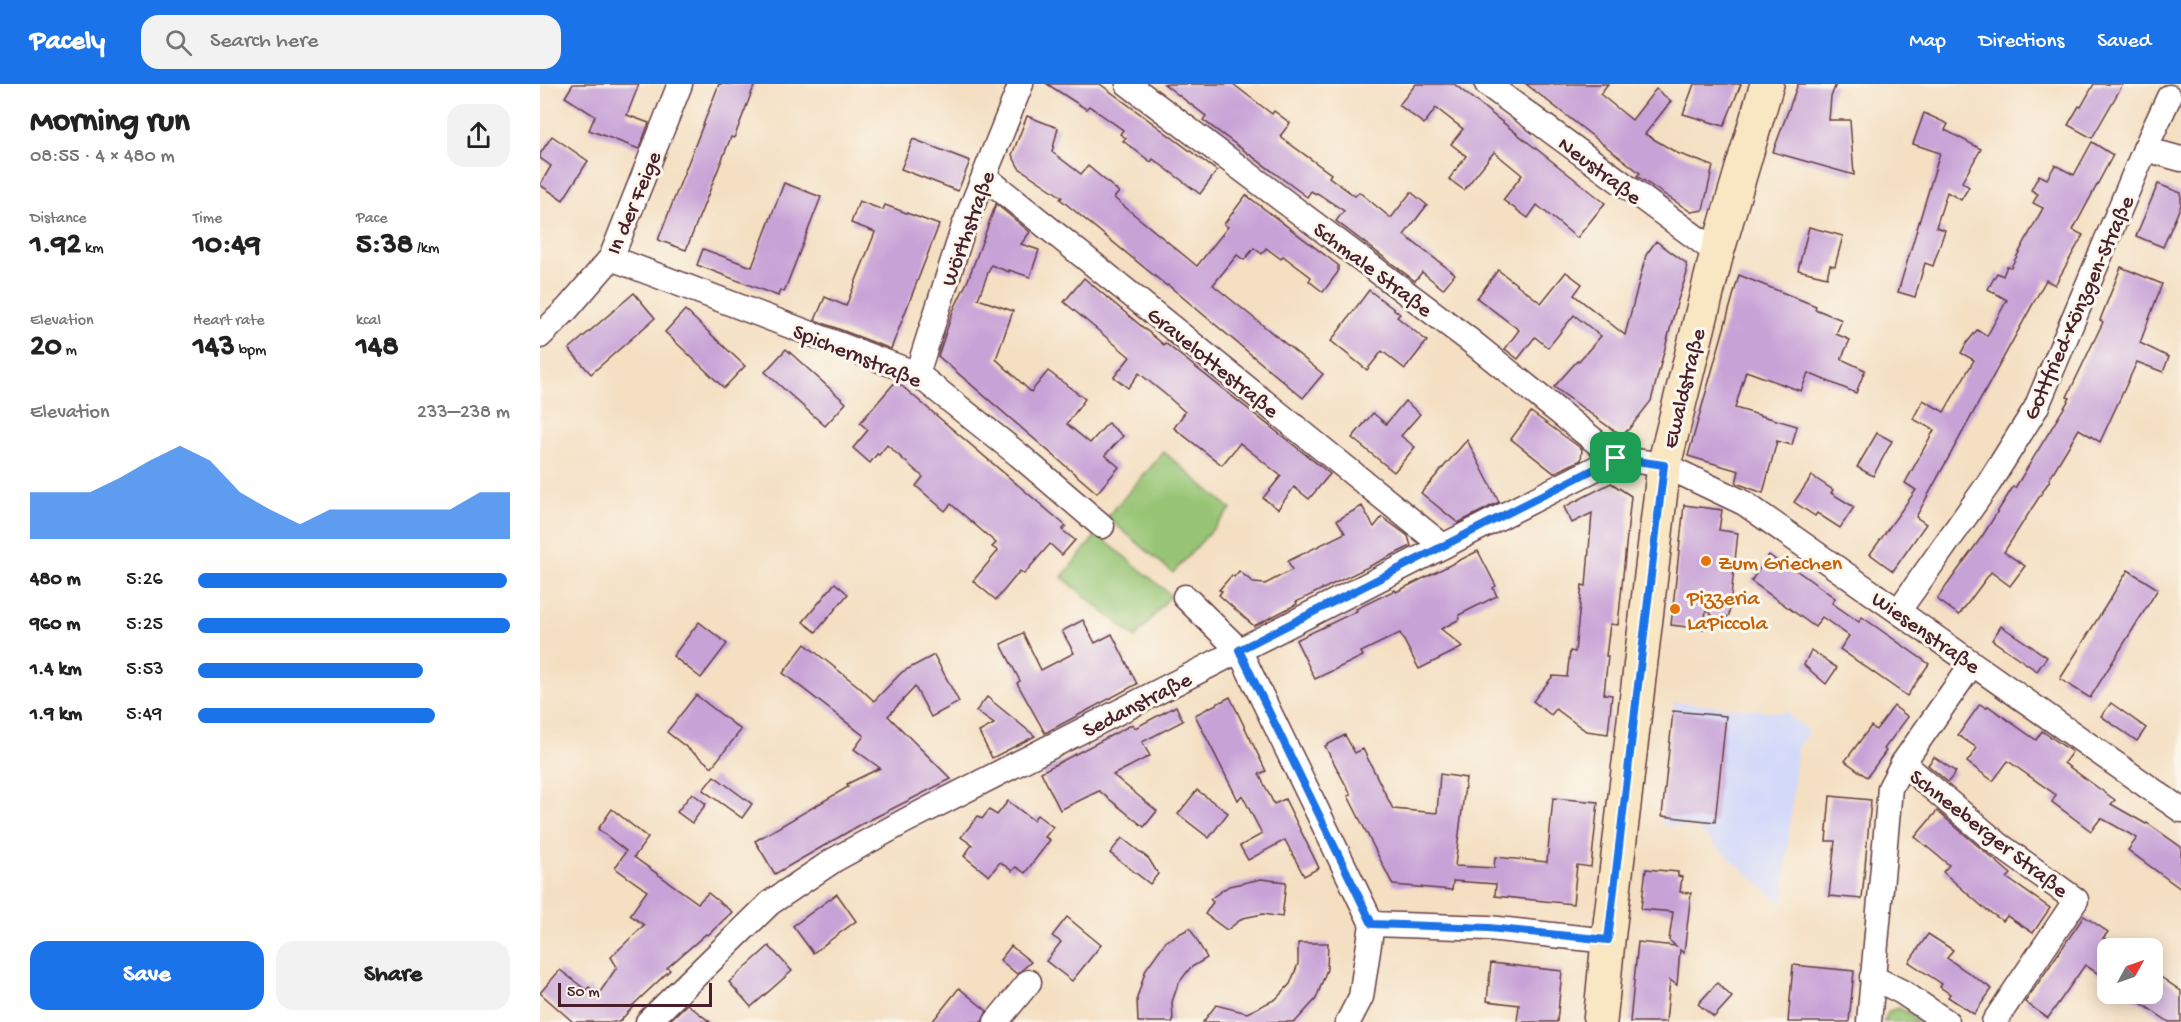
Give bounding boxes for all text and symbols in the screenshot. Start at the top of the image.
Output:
search box [141,15,561,69]
text: Pacely [30,26,105,59]
icon: search [162,26,195,59]
text: Search here [210,29,318,55]
text: Map [1909,30,1946,55]
text: Directions [1979,30,2064,55]
text: Saved [2097,30,2151,55]
text: Morning run [30,104,190,142]
button: share [447,104,510,167]
street label: Neustraße [1552,132,1646,212]
text: 08:55 · 4 × 480 m [30,146,175,169]
street label: In der Feige [602,148,669,259]
street label: Wörthstraße [937,168,1003,290]
street label: Gottfried-Könzgen-Straße [2019,192,2142,425]
text: Distance [30,210,87,229]
text: Time [193,210,222,229]
text: Pace [356,210,387,229]
street label: Schmale Straße [1307,218,1437,325]
text: 1.92 [30,229,81,264]
text: 10:49 [193,229,261,264]
text: 5:38 [356,229,413,264]
text: km [81,240,104,259]
text: /km [413,240,439,259]
street label: Gravelottestraße [1140,303,1283,426]
text: Elevation [30,312,94,331]
text: Heart rate [193,312,265,331]
text: kcal [356,312,381,331]
street label: Spichernstraße [788,320,925,396]
street label: Ewaldstraße [1658,326,1713,452]
text: 20 [30,331,62,366]
text: 143 [193,331,235,366]
text: 148 [356,331,399,366]
text: m [62,342,77,361]
text: bpm [235,342,266,361]
text: Elevation [30,402,110,425]
text: 233–238 m [417,402,510,425]
pin [1590,432,1641,483]
icon: arrive [1599,441,1632,474]
place label: Zum Griechen [1718,552,1843,578]
marker: Zum Griechen [1699,554,1713,568]
text: 480 m [30,569,81,592]
text: 5:26 [126,569,163,592]
place label: Pizzeria LaPiccola [1686,587,1768,638]
street label: Wiesenstraße [1865,587,1985,682]
marker: Pizzeria LaPiccola [1668,602,1682,616]
text: 960 m [30,614,80,637]
text: 5:25 [126,614,163,637]
text: 1.4 km [30,659,82,682]
text: 5:53 [126,659,164,682]
street label: Sedanstraße [1079,668,1197,745]
text: 1.9 km [30,704,82,727]
text: 5:49 [126,704,162,727]
street label: Schneeberger Straße [1903,765,2073,906]
north arrow [2097,938,2163,1004]
map controls [2097,938,2163,1004]
button: Save [30,941,264,1010]
button: Share [276,941,510,1010]
scale bar [558,980,712,1008]
text: 50 m [567,984,600,1003]

